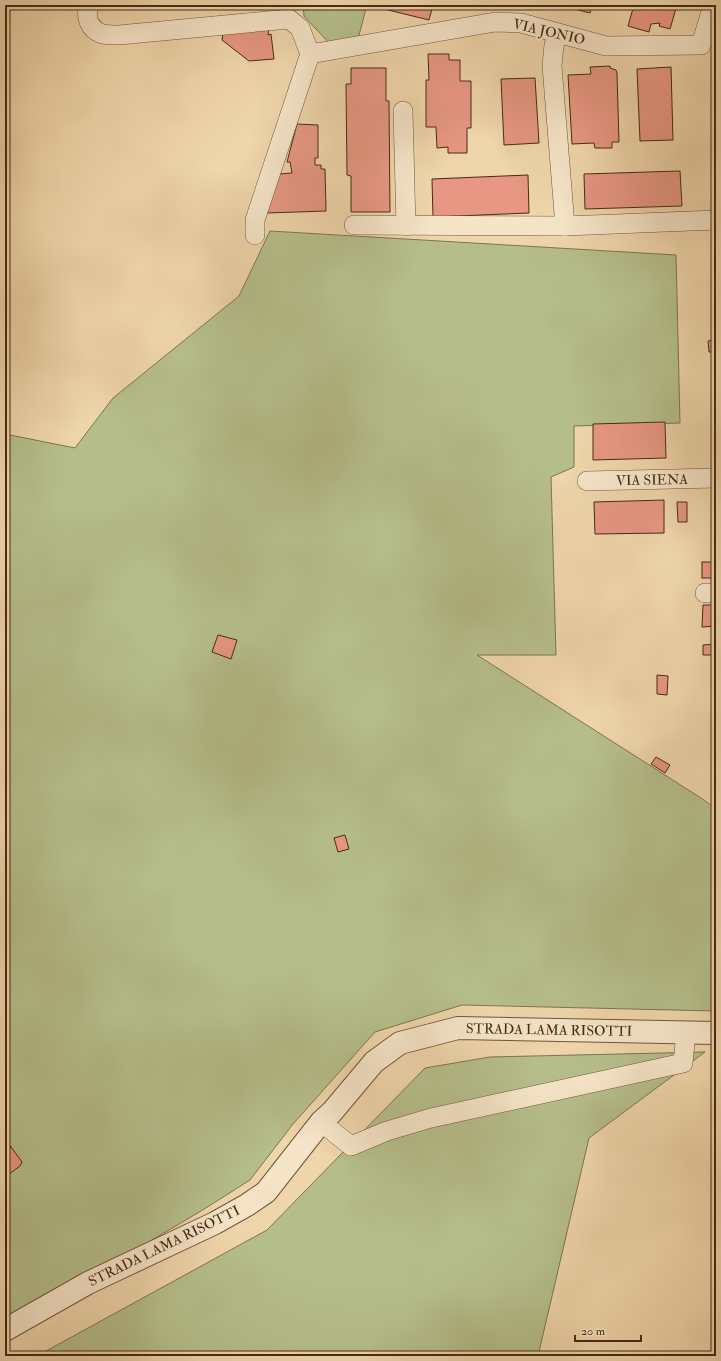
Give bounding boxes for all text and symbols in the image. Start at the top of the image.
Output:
street label: VIA JONIO [511,15,587,49]
street label: VIA SIENA [616,471,688,489]
street label: STRADA LAMA RISOTTI [466,1020,633,1040]
street label: STRADA LAMA RISOTTI [86,1202,243,1290]
scale bar [575,1317,641,1343]
text: 20 m [581,1324,606,1339]

